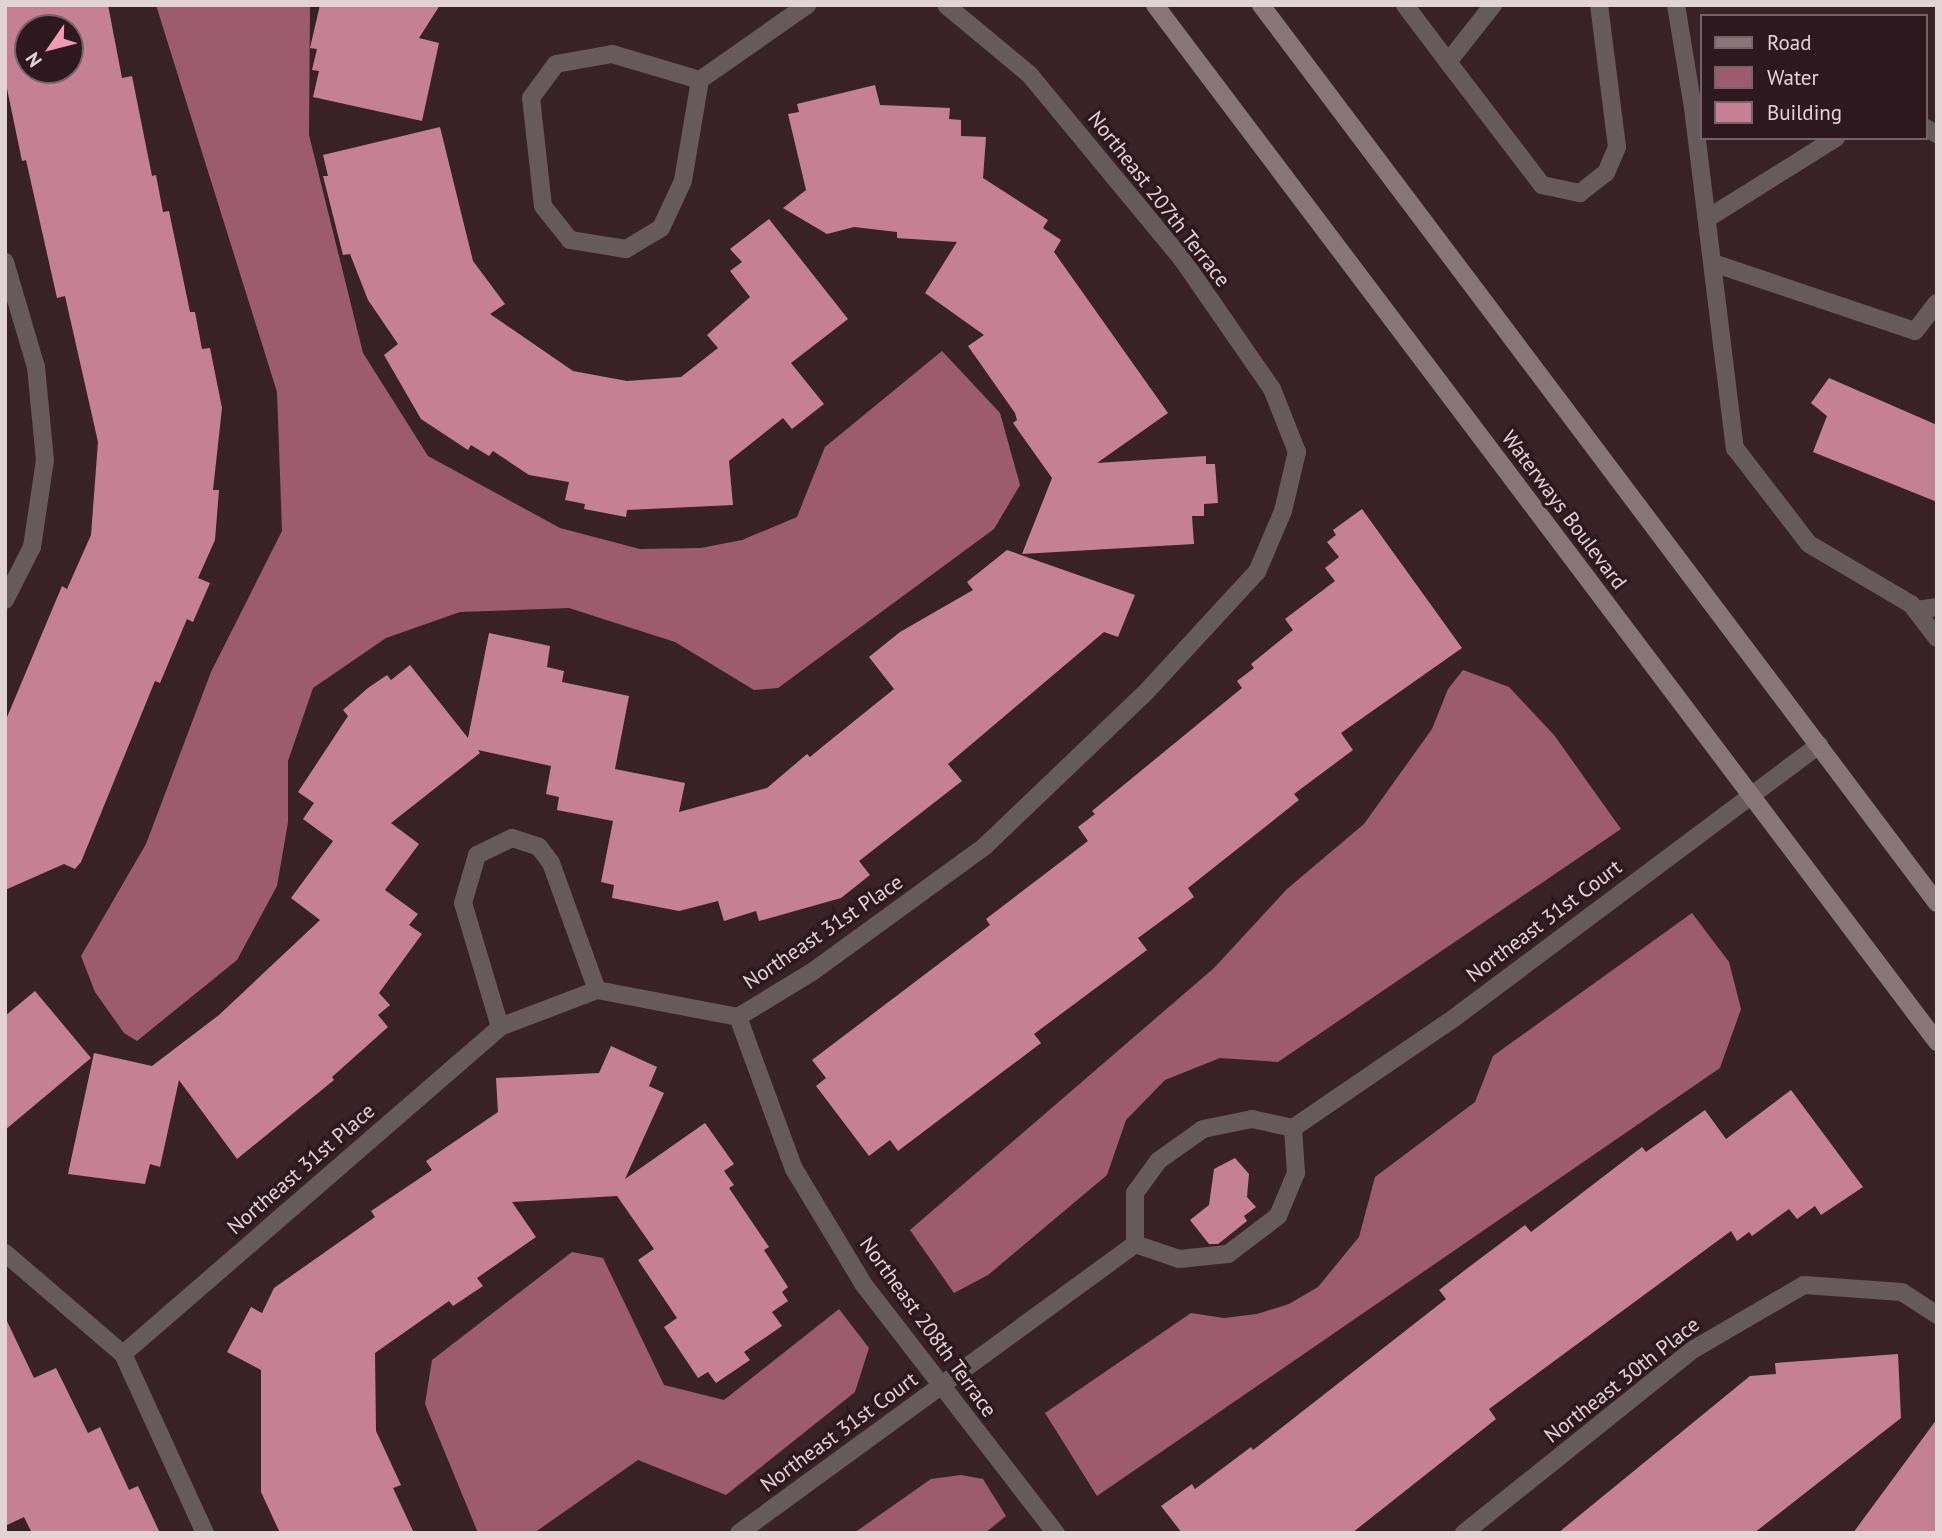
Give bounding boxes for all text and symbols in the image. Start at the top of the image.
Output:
north arrow [14,14,84,84]
legend [1700,14,1928,140]
text: Road [1767,29,1811,56]
text: N [20,48,47,72]
text: Water [1767,64,1819,91]
text: Building [1767,99,1842,126]
street label: Northeast 207th Terrace [1082,106,1236,292]
street label: Waterways Boulevard [1496,426,1632,594]
street label: Northeast 31st Court [1462,854,1626,988]
street label: Northeast 31st Place [739,869,907,995]
street label: Northeast 31st Place [222,1098,380,1240]
street label: Northeast 208th Terrace [854,1232,1002,1422]
street label: Northeast 30th Place [1540,1312,1704,1448]
street label: Northeast 31st Court [756,1367,922,1497]

